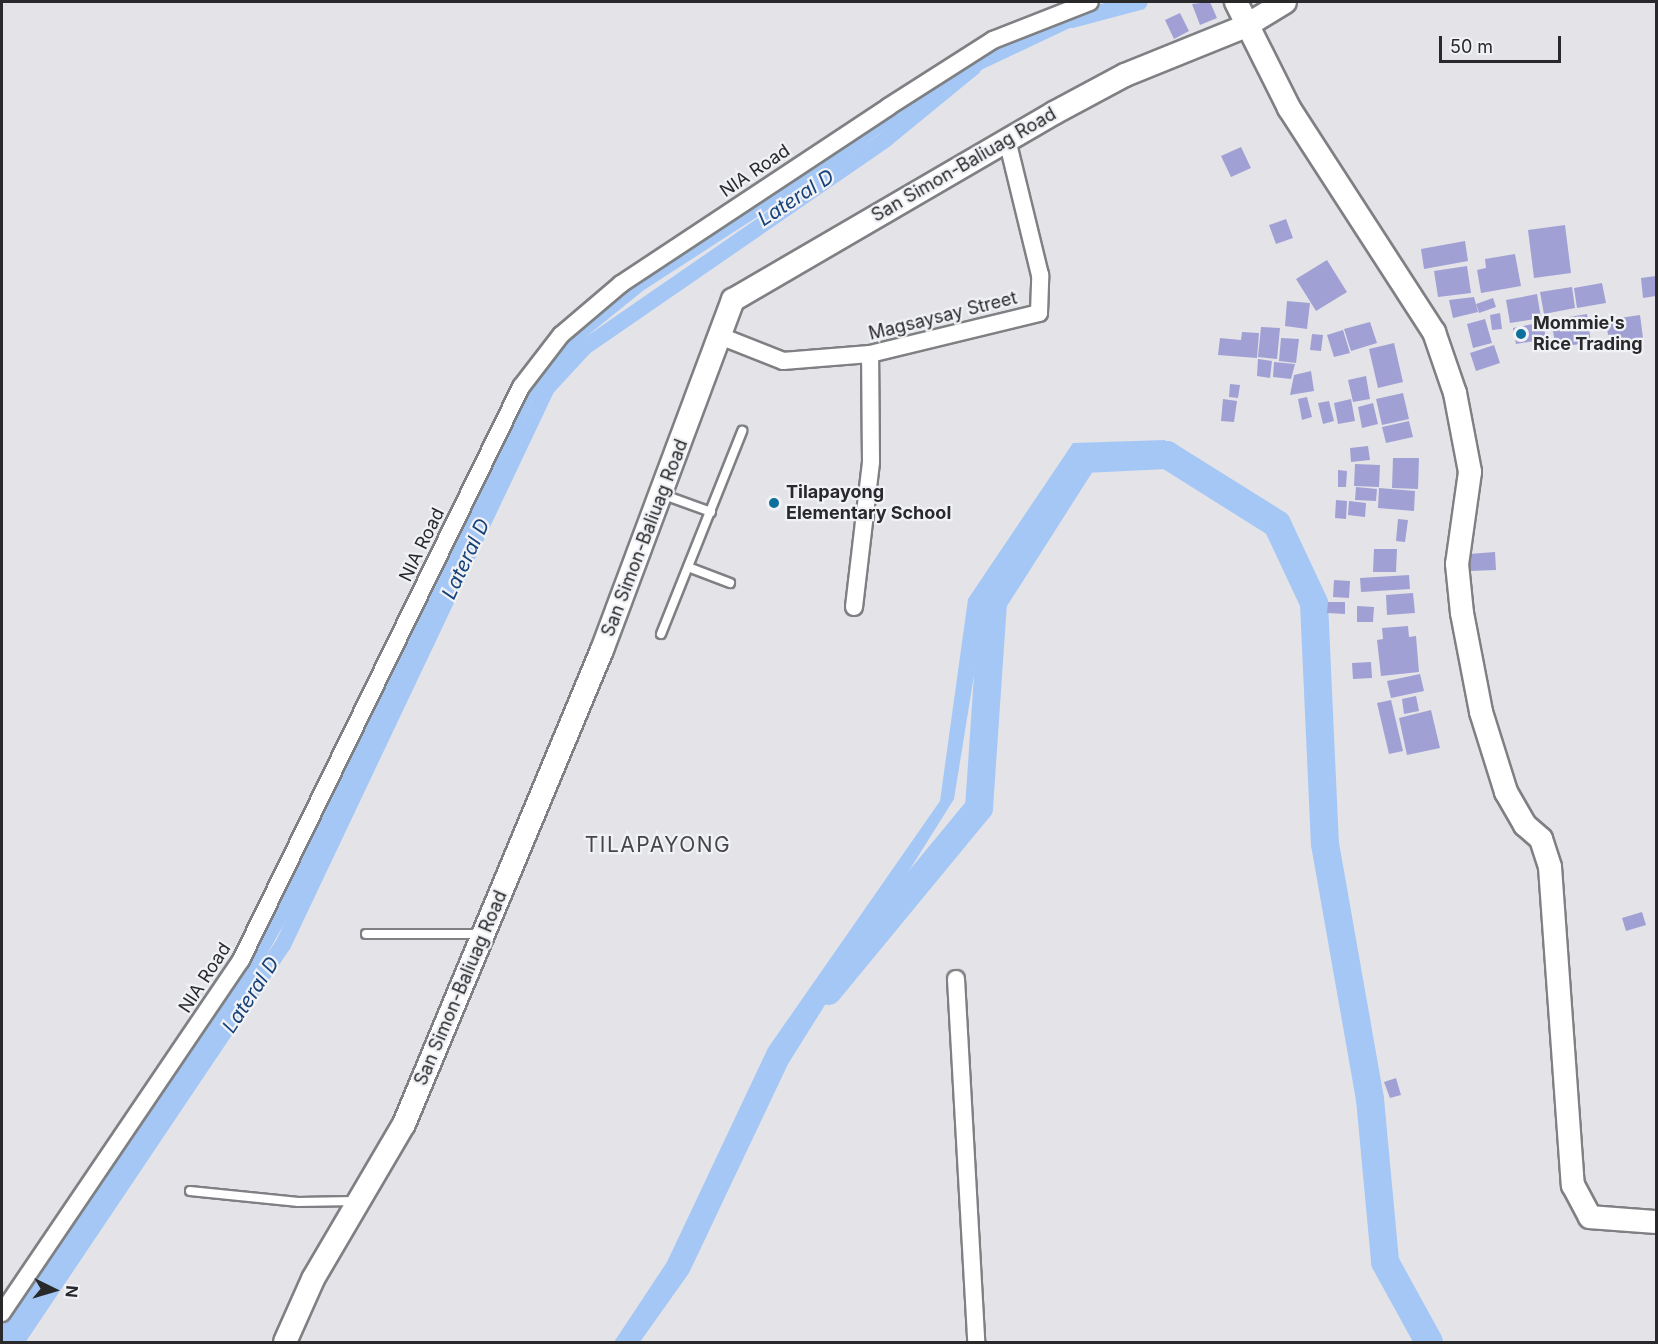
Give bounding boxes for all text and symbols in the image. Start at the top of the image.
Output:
scale bar [1442,24,1564,62]
text: 50 m [1450,36,1493,57]
street label: San Simon-Baliuag Road [868,103,1060,227]
street label: NIA Road [716,140,794,202]
water label: Lateral D [753,165,839,231]
street label: Magsaysay Street [867,287,1019,345]
place label: Mommie's Rice Trading [1533,313,1643,356]
marker: Mommie's Rice Trading [1514,327,1528,341]
street label: San Simon-Baliuag Road [597,436,693,640]
place label: Tilapayong Elementary School [786,482,951,524]
marker: Tilapayong Elementary School [767,496,781,510]
street label: NIA Road [395,505,449,585]
water label: Lateral D [437,515,495,603]
district label: TILAPAYONG [585,832,731,858]
street label: San Simon-Baliuag Road [410,887,512,1089]
street label: NIA Road [174,939,236,1017]
water label: Lateral D [218,952,284,1038]
north arrow [24,1260,84,1320]
text: N [61,1285,82,1299]

